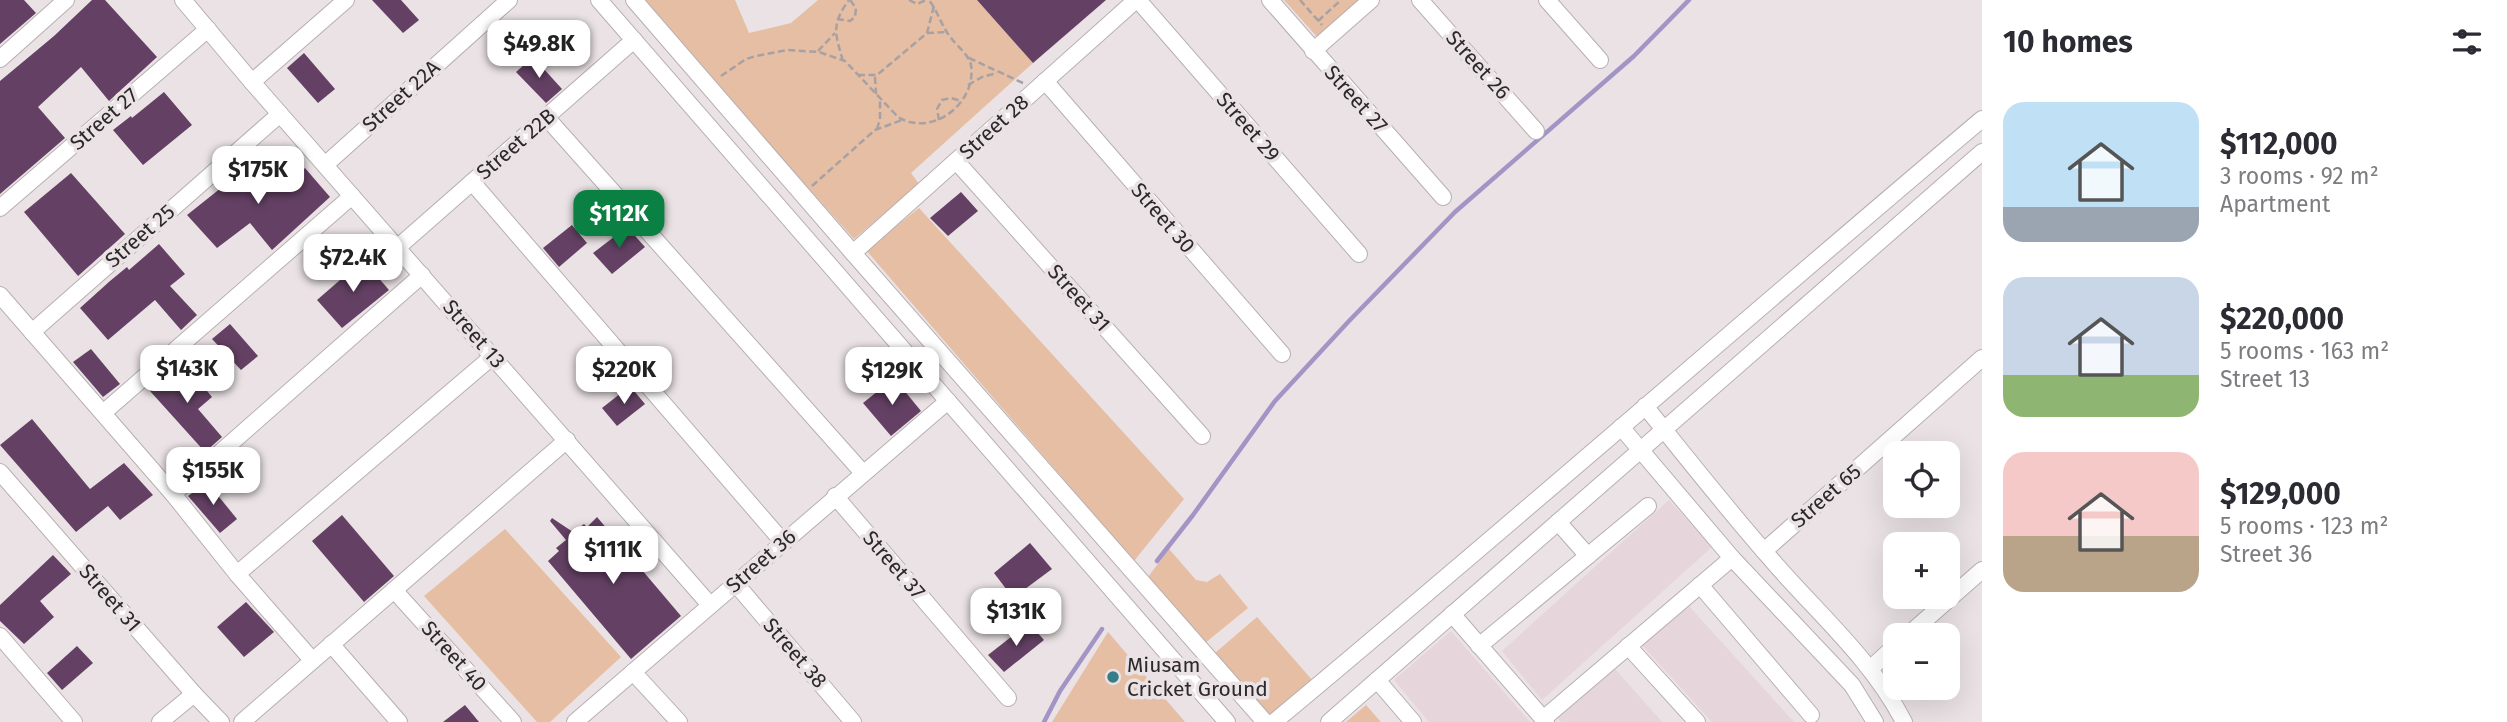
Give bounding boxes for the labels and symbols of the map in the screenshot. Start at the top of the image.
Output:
pin: $49.8K [482,20,596,80]
street label: Street 26 [1440,25,1516,105]
street label: Street 22A [357,54,445,138]
street label: Street 27 [1319,60,1393,138]
street label: Street 27 [65,82,143,156]
street label: Street 29 [1211,87,1285,167]
street label: Street 28 [954,89,1034,165]
street label: Street 22B [471,103,561,185]
pin: $175K [209,146,307,206]
street label: Street 30 [1125,177,1201,259]
pin: $112K [570,190,668,250]
street label: Street 25 [100,199,180,273]
pin: $72.4K [296,234,410,294]
street label: Street 31 [1042,259,1116,337]
street label: Street 13 [437,294,511,374]
pin: $143K [138,346,236,405]
pin: $220K [575,346,673,406]
pin: $129K [843,348,941,407]
pin: $155K [164,448,262,507]
street label: Street 65 [1786,459,1866,533]
street label: Street 36 [721,524,801,598]
street label: Street 37 [857,525,931,605]
pin: $111K [564,526,662,586]
street label: Street 31 [73,559,147,637]
pin: $131K [967,588,1065,648]
street label: Street 38 [757,613,833,693]
street label: Street 40 [416,616,492,696]
place label: Miusam Cricket Ground [1127,652,1268,702]
marker: Miusam Cricket Ground [1105,669,1121,685]

